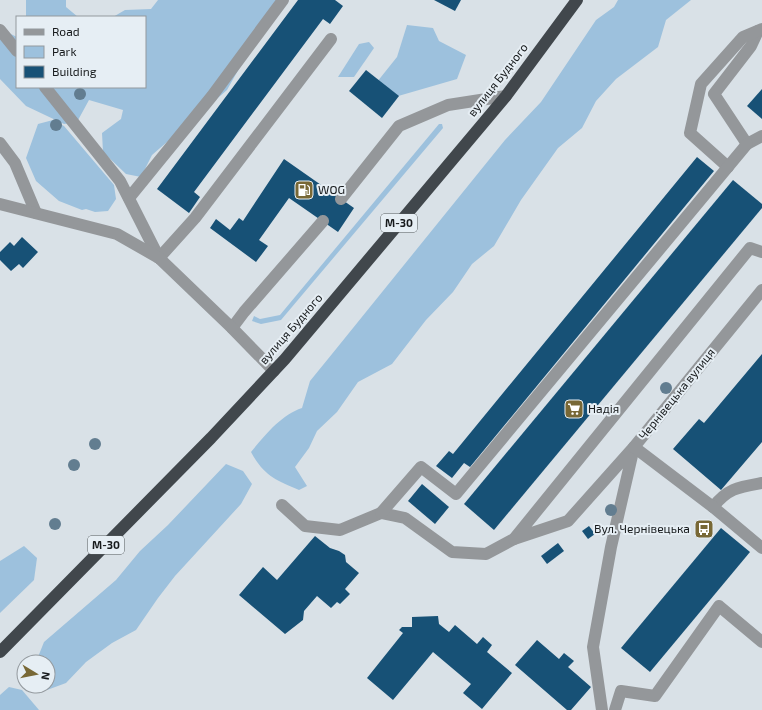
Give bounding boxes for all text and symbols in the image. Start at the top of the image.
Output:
legend [16,16,146,88]
text: Road [52,24,80,38]
street label: вулиця Будного [464,40,531,119]
text: Park [52,44,77,58]
text: Building [52,64,97,78]
fuel station icon: WOG [293,179,315,201]
place label: WOG [318,182,345,196]
road number: М-30 [381,214,417,232]
street label: вулиця Будного [256,290,326,367]
street label: Чернівецька вулиця [635,345,718,442]
supermarket icon: Надія [563,398,585,420]
place label: Надія [588,401,619,415]
bus stop icon: Вул. Чернівецька [693,518,715,540]
place label: Вул. Чернівецька [594,521,690,536]
road number: М-30 [88,536,124,554]
north arrow [16,654,56,694]
text: N [39,671,53,681]

